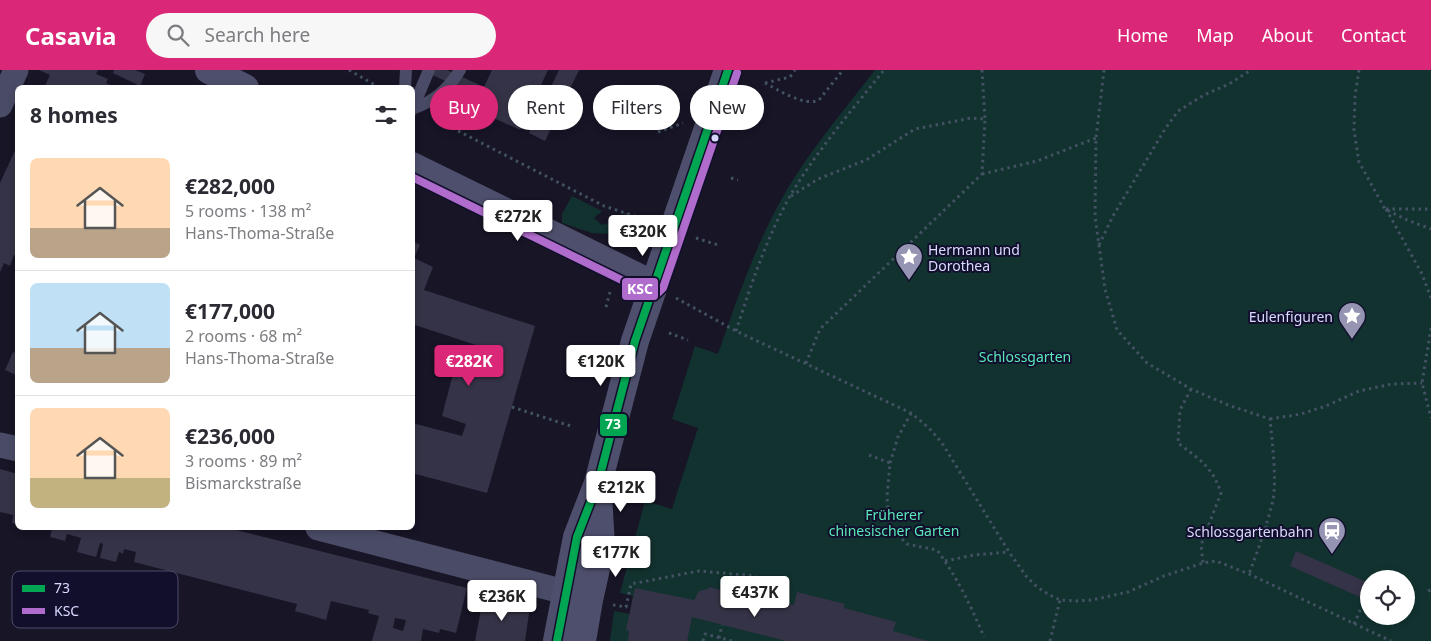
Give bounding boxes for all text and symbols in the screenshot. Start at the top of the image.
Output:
search box [146,13,496,58]
text: Casavia [25,19,116,52]
icon: search [164,21,192,49]
text: Search here [204,22,310,48]
text: Home [1117,23,1168,47]
text: Map [1196,23,1234,47]
text: About [1262,23,1313,47]
text: Contact [1341,23,1406,47]
chip: Buy [430,85,498,130]
chip: Rent [508,85,583,130]
chip: Filters [593,85,680,130]
chip: New [690,85,764,130]
text: 8 homes [30,101,118,129]
icon: filters [372,101,400,129]
unlabelled marker [710,133,720,143]
text: €282,000 [185,172,275,200]
icon: home [70,178,130,238]
text: 5 rooms · 138 m² [185,200,311,222]
pin: €272K [483,200,553,242]
text: €272K [494,205,542,227]
pin: €320K [608,214,678,257]
text: €320K [619,220,667,242]
text: Hans-Thoma-Straße [185,222,334,244]
place label: Hermann und Dorothea [928,240,1020,275]
place icon: Hermann und Dorothea [894,242,924,281]
line badge: KSC [621,277,659,301]
text: KSC [627,279,653,298]
text: €177,000 [185,297,275,325]
place icon: Eulenfiguren [1337,301,1367,340]
icon: home [70,303,130,363]
place label: Eulenfiguren [1249,307,1333,326]
text: 2 rooms · 68 m² [185,325,302,347]
pin: €282K [434,344,504,387]
pin: €120K [566,344,636,387]
text: Hans-Thoma-Straße [185,347,334,369]
park label: Schlossgarten [979,347,1071,366]
text: €282K [445,350,493,372]
text: €120K [577,350,625,372]
line badge: 73 [599,413,628,437]
text: 73 [605,414,621,433]
text: €236,000 [185,422,275,450]
icon: home [70,428,130,488]
text: 3 rooms · 89 m² [185,450,302,472]
pin: €212K [586,470,656,513]
text: Bismarckstraße [185,472,301,494]
text: €212K [597,476,645,498]
park label: Früherer chinesischer Garten [829,505,959,540]
station icon: Schlossgartenbahn [1317,516,1347,555]
place label: Schlossgartenbahn [1187,522,1313,541]
pin: €177K [581,536,651,578]
text: €177K [592,541,640,563]
map controls [1360,570,1415,625]
button: locate [1360,570,1415,625]
legend [12,571,178,628]
pin: €437K [720,576,790,618]
text: 73 [54,578,70,597]
pin: €236K [467,580,537,622]
text: €437K [731,581,779,603]
text: €236K [478,585,526,607]
text: KSC [54,601,79,620]

